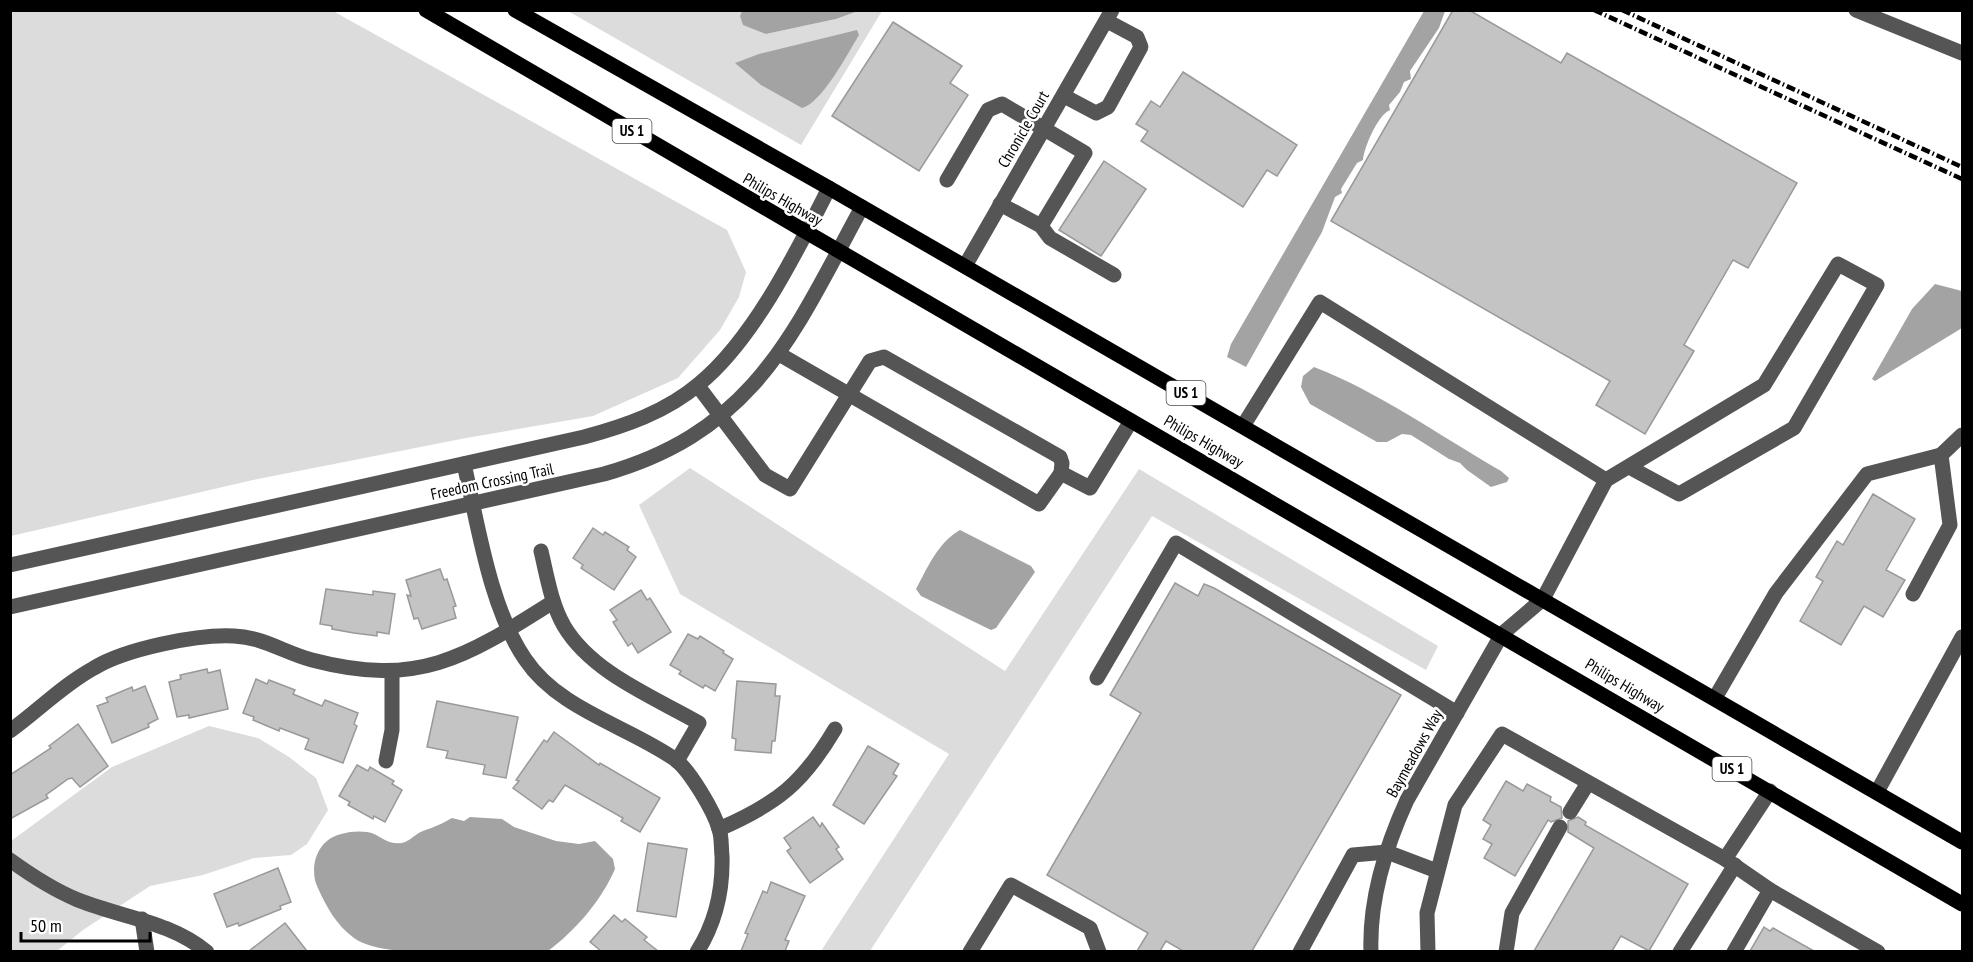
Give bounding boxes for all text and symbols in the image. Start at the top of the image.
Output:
street label: Chronicle Court [993,86,1053,171]
road number: US 1 [612,119,652,143]
street label: Philips Highway [740,168,826,230]
road number: US 1 [1166,381,1206,405]
street label: Philips Highway [1161,410,1247,472]
street label: Freedom Crossing Trail [429,458,556,504]
street label: Philips Highway [1582,654,1668,716]
street label: Baymeadows Way [1382,705,1446,801]
road number: US 1 [1712,757,1752,781]
scale bar [21,905,150,943]
text: 50 m [30,914,62,937]

